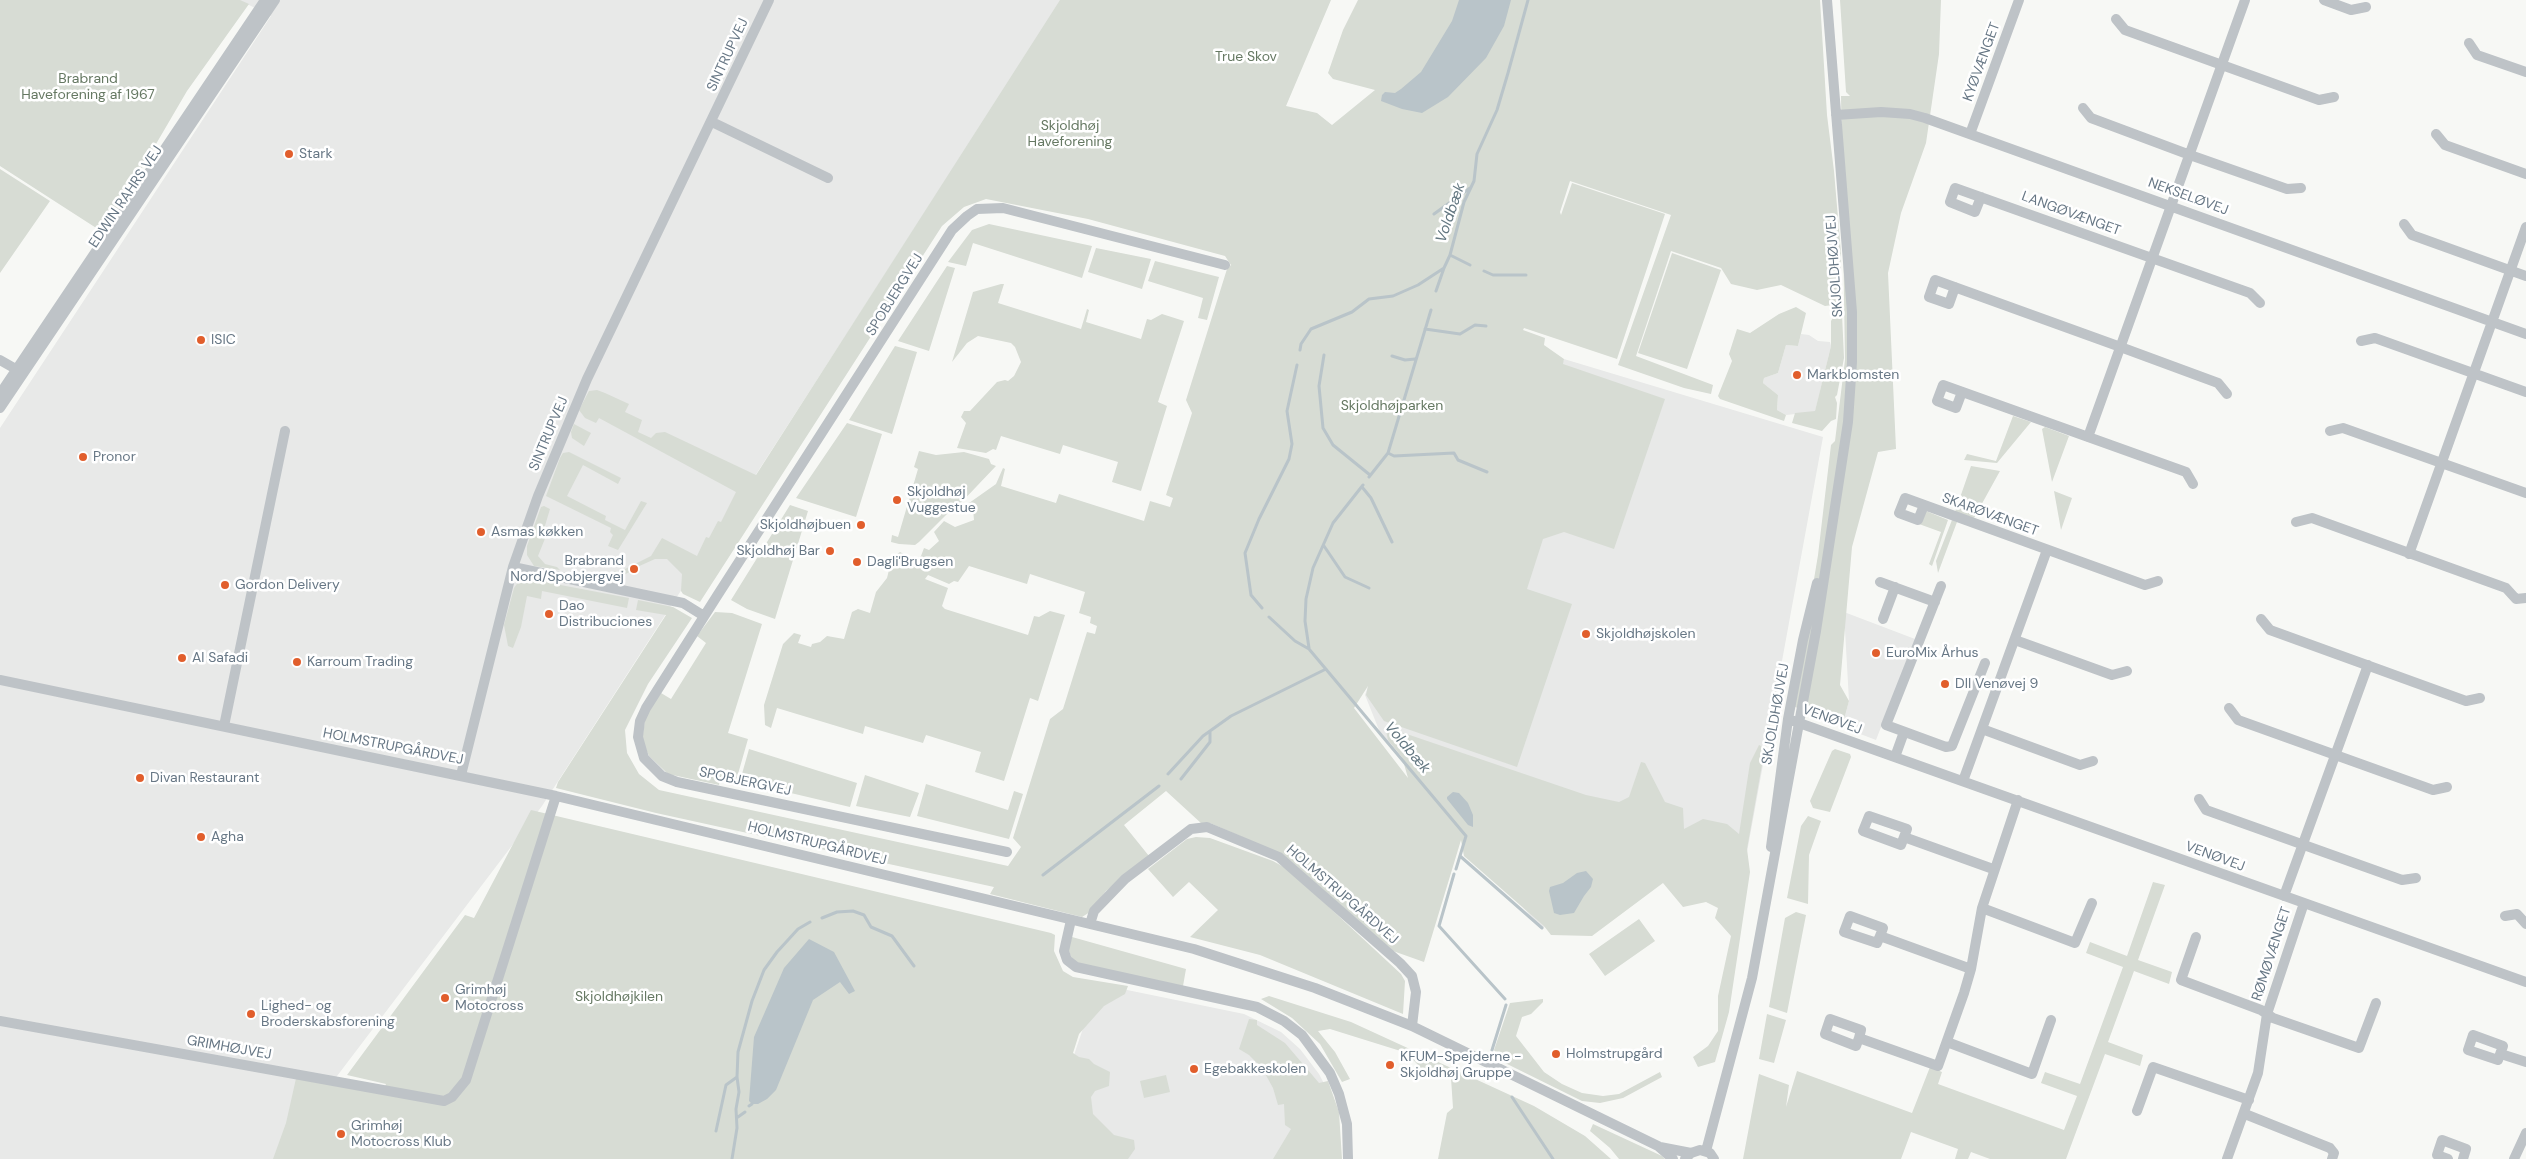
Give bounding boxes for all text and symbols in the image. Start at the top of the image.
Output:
street label: SINTRUPVEJ [704,16,752,94]
street label: KYØVÆNGET [1960,20,2004,104]
park label: True Skov [1215,49,1277,65]
park label: Brabrand Haveforening af 1967 [21,71,155,104]
park label: Skjoldhøj Haveforening [1028,118,1112,150]
street label: EDWIN RAHRS VEJ [86,143,166,251]
place label: Stark [299,146,332,162]
marker: Stark [283,148,295,160]
street label: NEKSELØVEJ [2146,175,2230,219]
water label: Voldbæk [1432,181,1470,245]
street label: LANGØVÆNGET [2019,188,2123,240]
street label: SKJOLDHØJVEJ [1823,214,1847,318]
street label: SPOBJERGVEJ [863,251,927,339]
place label: ISIC [211,332,236,348]
marker: ISIC [195,334,207,346]
place label: Markblomsten [1807,367,1899,383]
marker: Markblomsten [1791,369,1803,381]
street label: SINTRUPVEJ [526,394,572,474]
park label: Skjoldhøjparken [1341,398,1443,414]
place label: Pronor [93,449,136,465]
marker: Pronor [77,451,89,463]
place label: Skjoldhøj Vuggestue [907,484,976,516]
street label: SKARØVÆNGET [1940,490,2040,540]
marker: Skjoldhøj Vuggestue [891,494,903,506]
place label: Skjoldhøjbuen [760,517,851,533]
marker: Skjoldhøjbuen [855,519,867,531]
place label: Asmas køkken [491,524,583,540]
marker: Asmas køkken [475,526,487,538]
place label: Skjoldhøj Bar [736,543,820,559]
marker: Skjoldhøj Bar [824,545,836,557]
place label: Brabrand Nord/Spobjergvej [510,553,624,586]
place label: Dagli'Brugsen [867,554,953,570]
marker: Dagli'Brugsen [851,556,863,568]
marker: Brabrand Nord/Spobjergvej [628,563,640,575]
place label: Gordon Delivery [235,577,340,593]
marker: Gordon Delivery [219,579,231,591]
place label: Dao Distribuciones [559,598,652,630]
marker: Dao Distribuciones [543,608,555,620]
place label: Skjoldhøjskolen [1596,626,1696,642]
marker: Skjoldhøjskolen [1580,628,1592,640]
place label: EuroMix Århus [1886,645,1979,661]
marker: EuroMix Århus [1870,647,1882,659]
place label: Al Safadi [192,650,248,666]
marker: Al Safadi [176,652,188,664]
place label: Karroum Trading [307,654,413,670]
marker: Karroum Trading [291,656,303,668]
street label: SKJOLDHØJVEJ [1759,662,1793,766]
place label: DII Venøvej 9 [1955,676,2038,692]
marker: DII Venøvej 9 [1939,678,1951,690]
street label: VENØVEJ [1800,701,1864,739]
water label: Voldbæk [1380,719,1434,777]
street label: HOLMSTRUPGÅRDVEJ [321,725,465,769]
street label: SPOBJERGVEJ [697,764,793,800]
place label: Divan Restaurant [150,770,259,786]
marker: Divan Restaurant [134,772,146,784]
street label: HOLMSTRUPGÅRDVEJ [746,819,888,869]
place label: Agha [211,829,244,845]
marker: Agha [195,831,207,843]
street label: VENØVEJ [2183,838,2247,876]
street label: HOLMSTRUPGÅRDVEJ [1283,842,1401,948]
street label: RØMØVÆNGET [2249,905,2295,1003]
place label: Grimhøj Motocross [455,982,524,1014]
park label: Skjoldhøjkilen [575,989,663,1005]
marker: Grimhøj Motocross [439,992,451,1004]
place label: Lighed- og Broderskabsforening [261,998,395,1030]
marker: Lighed- og Broderskabsforening [245,1008,257,1020]
street label: GRIMHØJVEJ [185,1032,273,1064]
place label: Holmstrupgård [1566,1046,1662,1062]
marker: Holmstrupgård [1550,1048,1562,1060]
place label: KFUM-Spejderne - Skjoldhøj Gruppe [1400,1049,1522,1082]
marker: KFUM-Spejderne - Skjoldhøj Gruppe [1384,1059,1396,1071]
place label: Egebakkeskolen [1204,1061,1306,1077]
marker: Egebakkeskolen [1188,1063,1200,1075]
place label: Grimhøj Motocross Klub [351,1118,451,1150]
marker: Grimhøj Motocross Klub [335,1128,347,1140]

